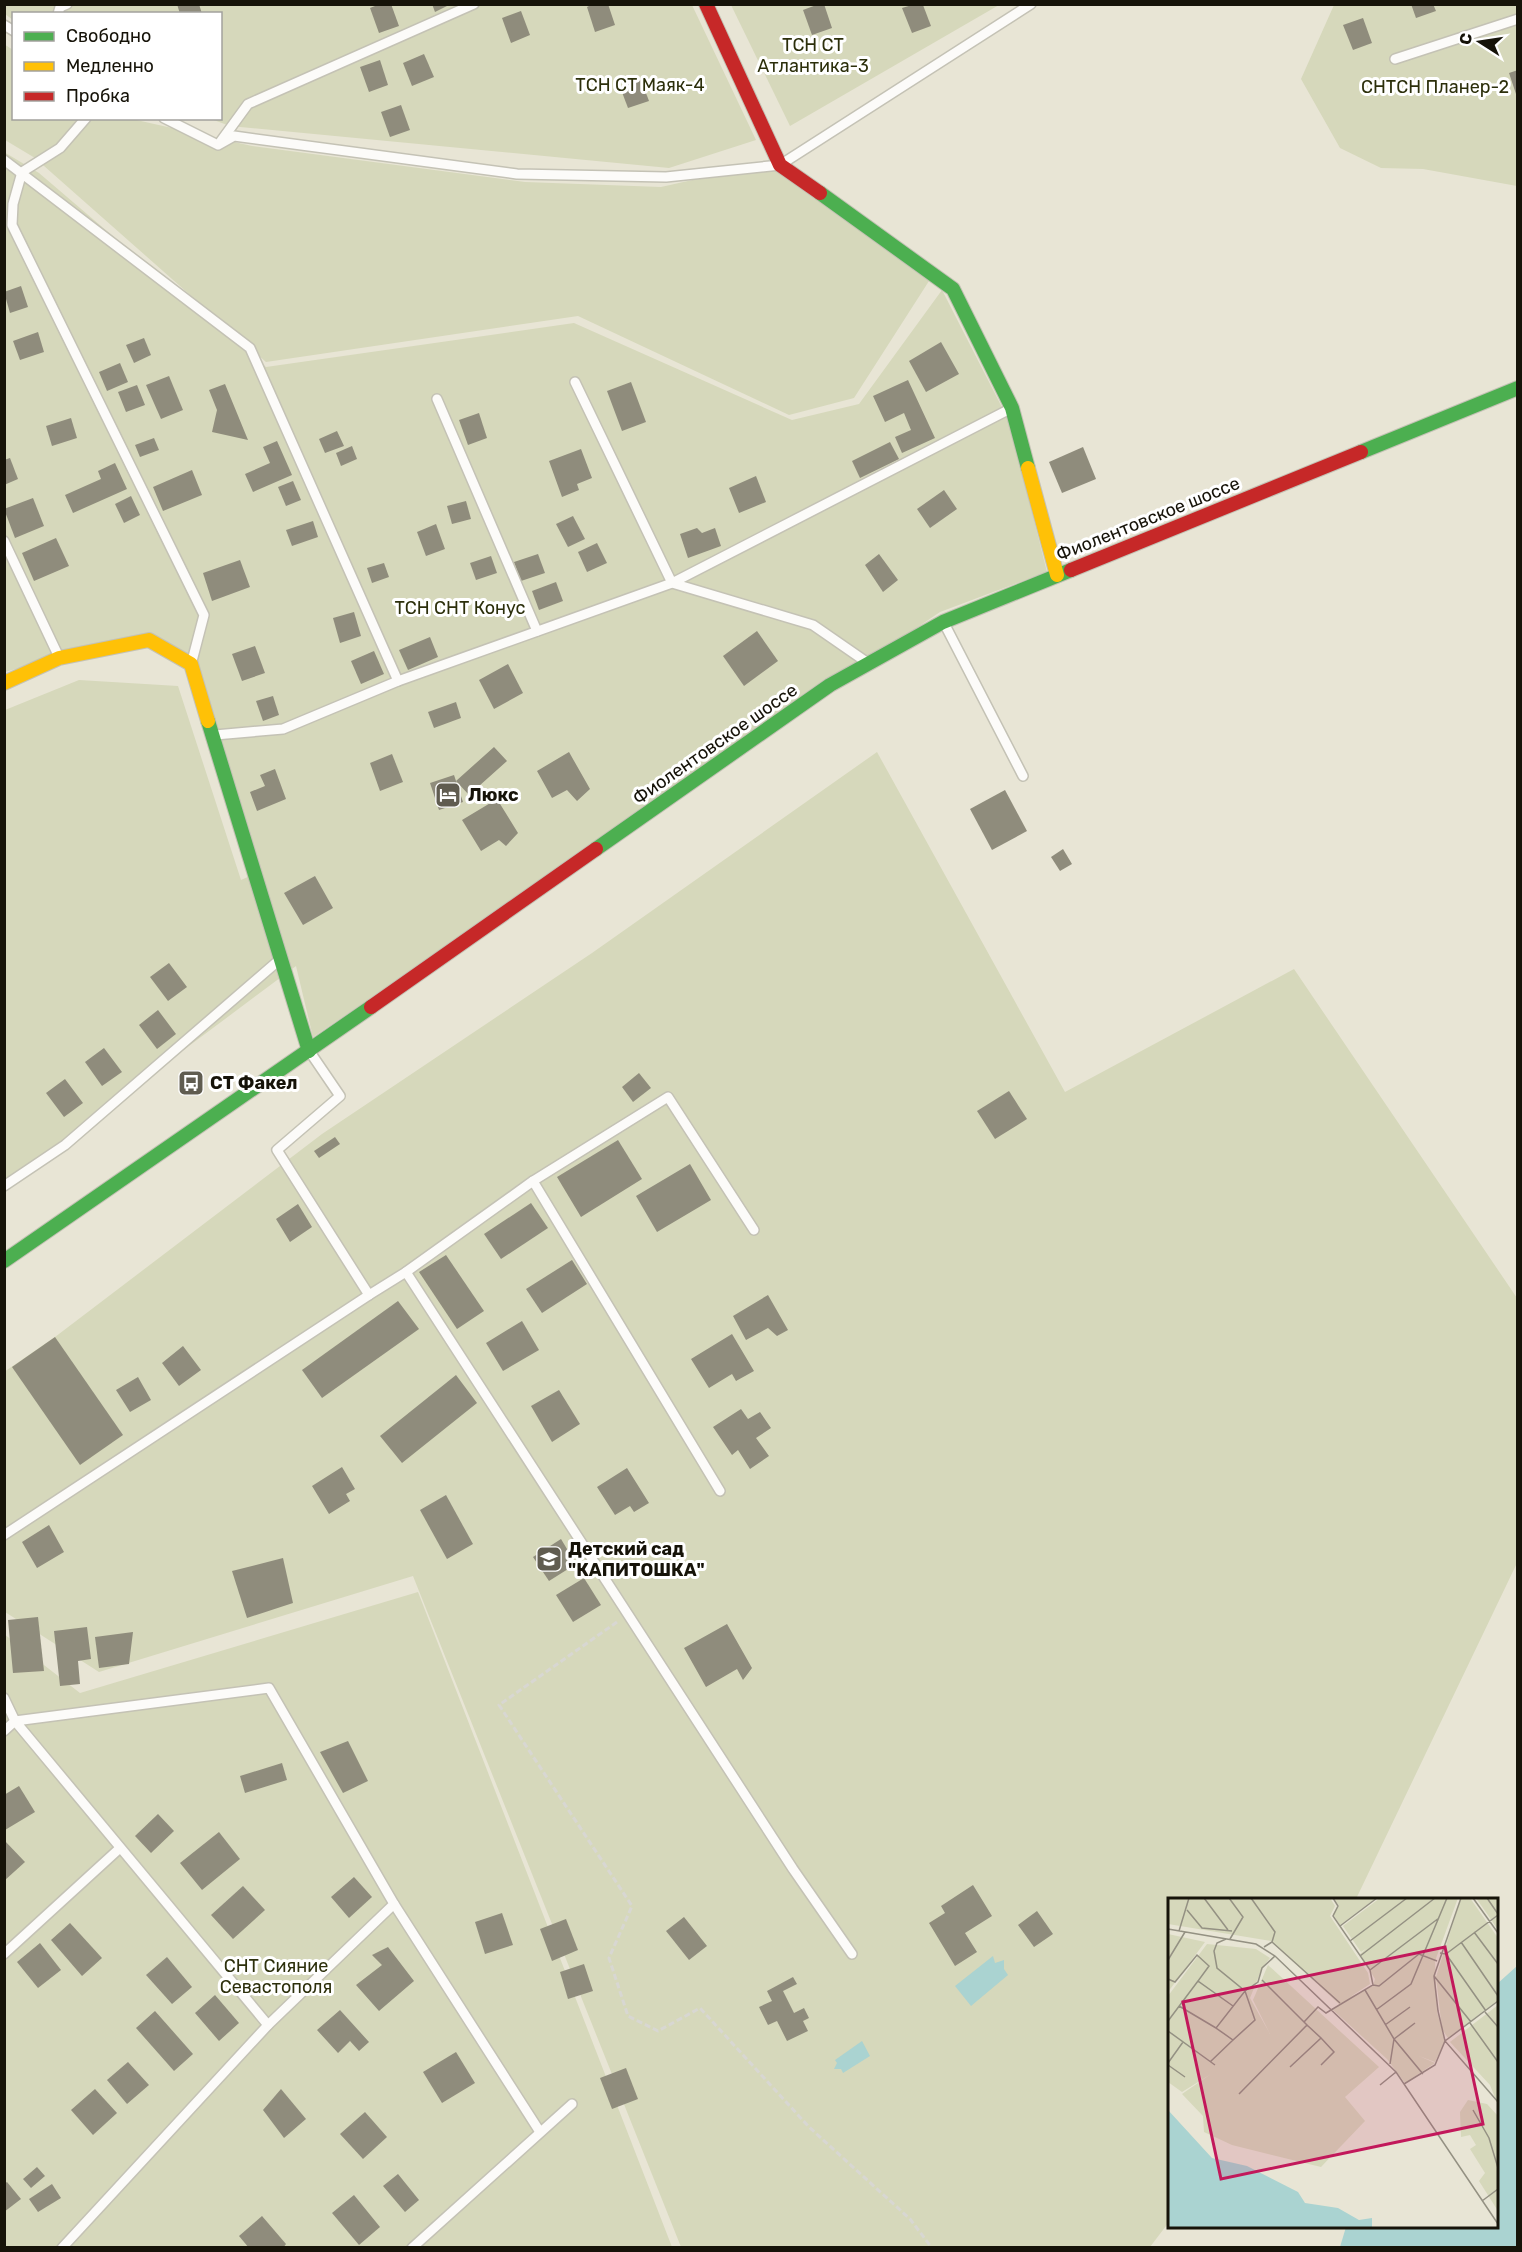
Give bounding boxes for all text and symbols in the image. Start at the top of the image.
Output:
legend [12,12,222,120]
north arrow [1450,12,1510,72]
text: Свободно [66,25,151,47]
text: С [1455,32,1476,46]
park label: ТСН СТ Атлантика-3 [757,34,869,77]
text: Медленно [66,55,154,77]
park label: ТСН СТ Маяк-4 [575,74,705,96]
park label: СНТСН Планер-2 [1361,76,1509,98]
text: Пробка [66,85,130,107]
street label: Фиолентовское шоссе [1053,472,1243,566]
park label: ТСН СНТ Конус [394,597,526,619]
street label: Фиолентовское шоссе [628,679,802,809]
hotel icon: Люкс [433,780,463,810]
place label: Люкс [468,784,519,806]
bus stop icon: СТ Факел [176,1068,206,1098]
place label: СТ Факел [210,1072,298,1094]
place label: Детский сад "КАПИТОШКА" [568,1538,705,1581]
school or university icon: Детский сад "КАПИТОШКА" [534,1544,564,1574]
inset map [1168,1898,1498,2228]
park label: СНТ Сияние Севастополя [220,1955,332,1998]

